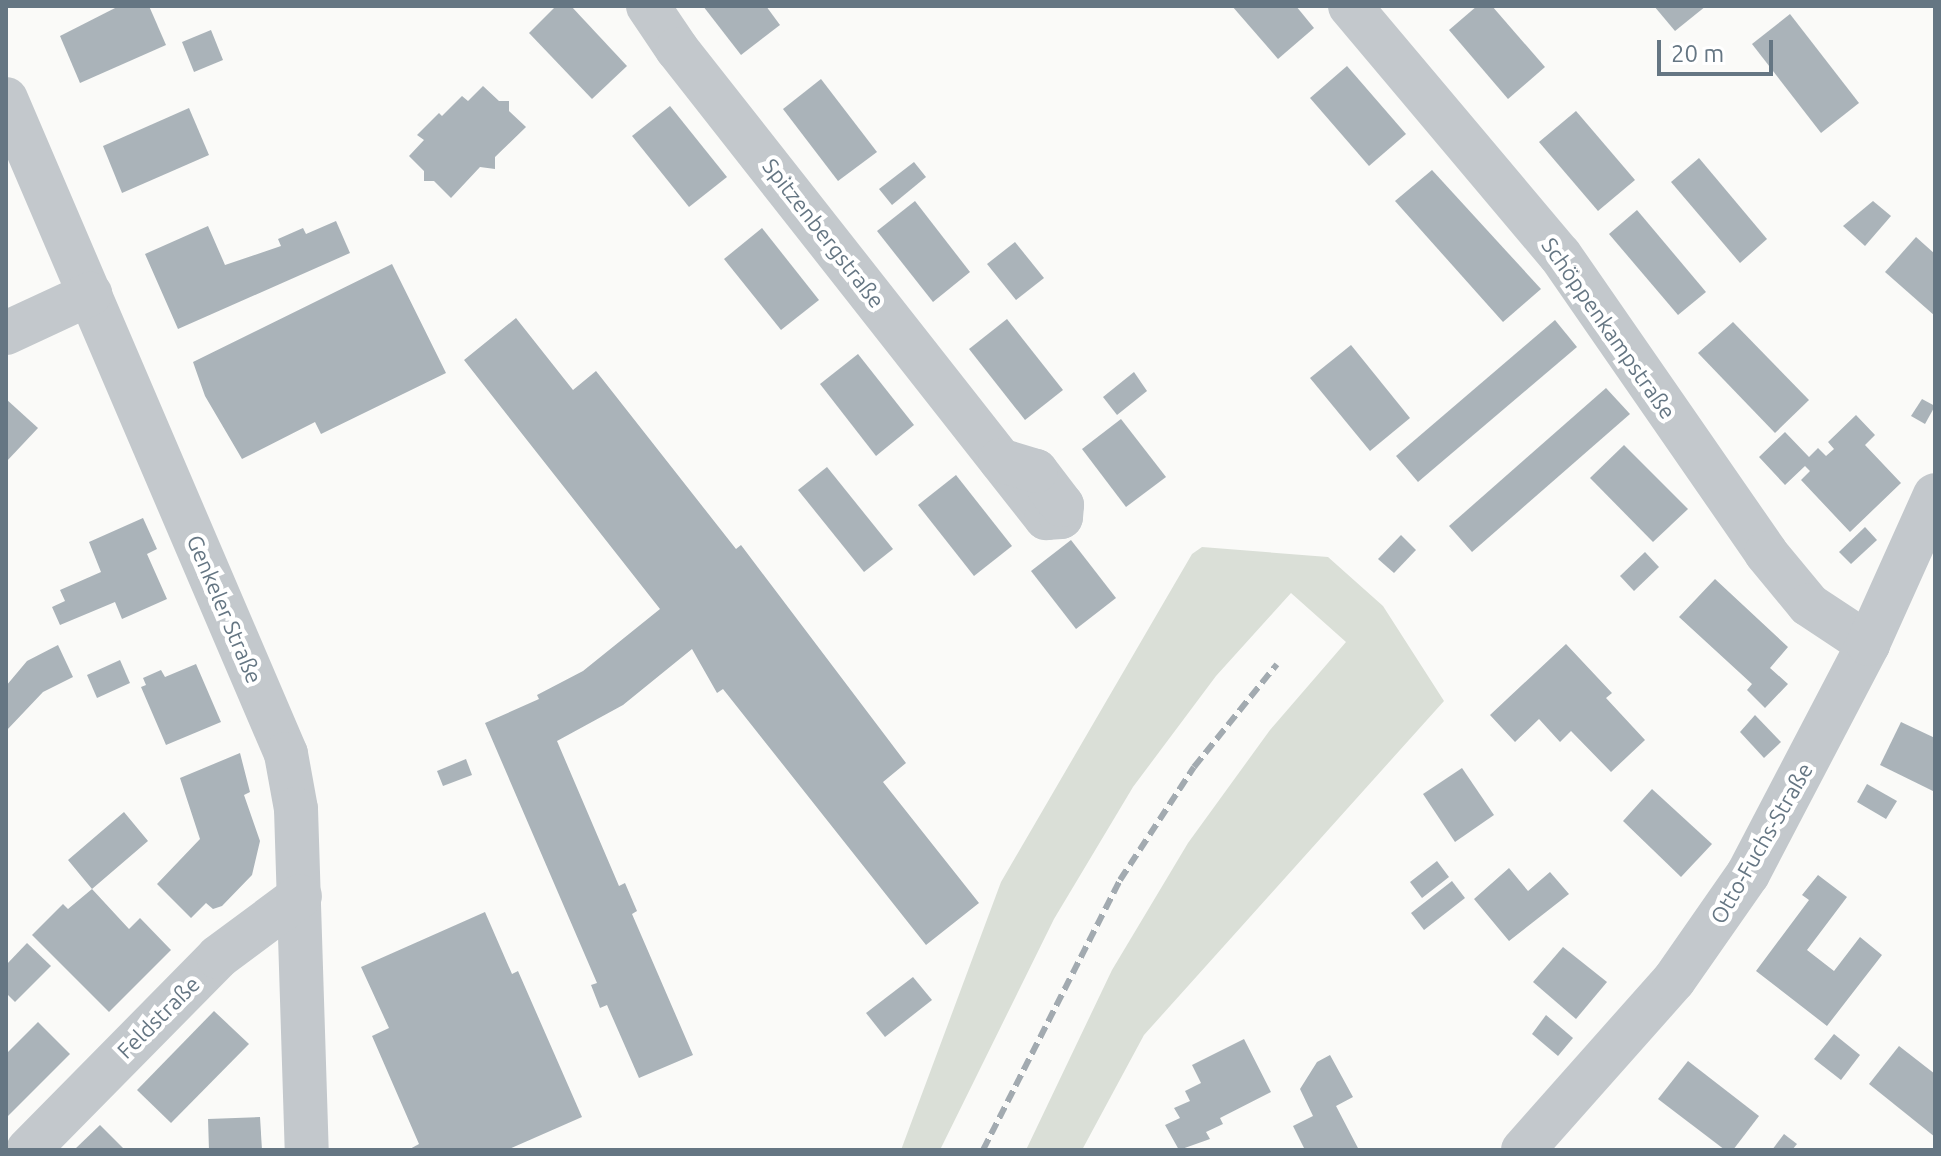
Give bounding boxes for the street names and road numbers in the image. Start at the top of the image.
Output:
street label: Spitzenbergstraße [758,153,890,313]
street label: Schöppenkampstraße [1536,232,1682,424]
street label: Genkeler Straße [182,531,268,687]
street label: Otto-Fuchs-Straße [1704,758,1818,928]
street label: Feldstraße [111,970,205,1064]

